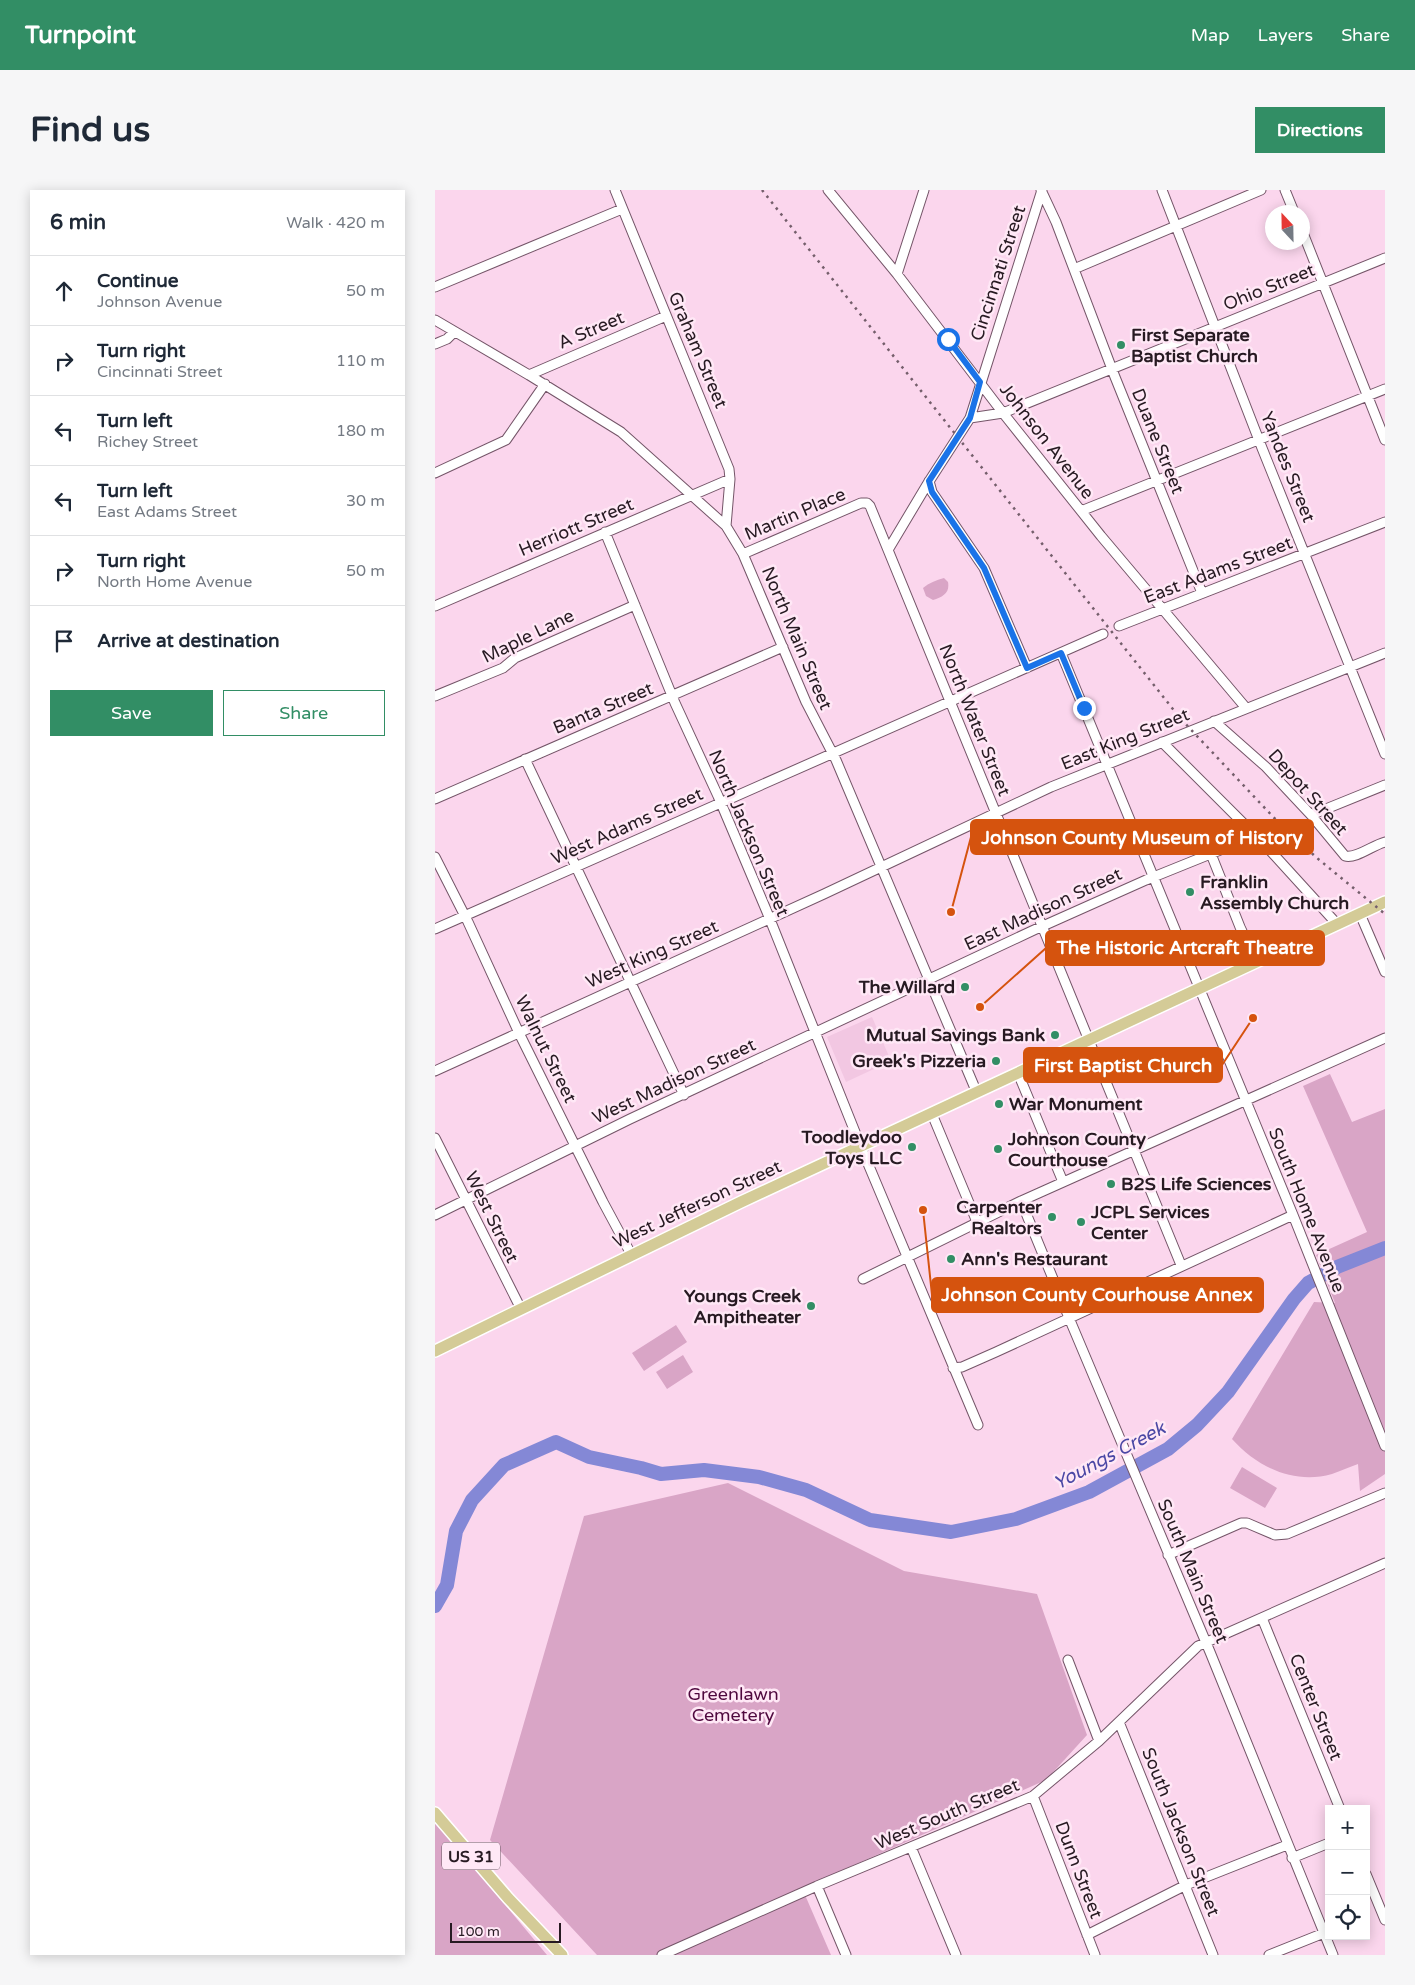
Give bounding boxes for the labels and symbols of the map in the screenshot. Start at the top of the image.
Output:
street label: Cincinnati Street [966,202,1030,344]
north arrow [1265,205,1310,250]
street label: Ohio Street [1220,259,1318,315]
street label: Graham Street [664,288,732,412]
street label: A Street [555,306,627,354]
place label: First Separate Baptist Church [1131,324,1258,367]
route start [937,328,960,351]
marker: First Separate Baptist Church [1115,339,1127,351]
street label: Johnson Avenue [995,379,1099,503]
street label: Duane Street [1127,385,1189,497]
street label: Yandes Street [1256,408,1320,526]
street label: Martin Place [741,483,849,545]
street label: Herriott Street [515,493,637,561]
street label: East Adams Street [1141,531,1296,609]
street label: North Main Street [757,563,837,713]
street label: Maple Lane [478,604,578,668]
street label: North Water Street [934,641,1016,799]
street label: Banta Street [550,677,656,739]
route end [1073,697,1096,720]
street label: East King Street [1058,703,1193,775]
street label: Depot Street [1263,744,1353,840]
street label: North Jackson Street [704,746,794,920]
street label: West Adams Street [548,783,706,869]
callout: Johnson County Museum of History [971,820,1313,854]
text: Johnson County Museum of History [980,827,1304,850]
street label: East Madison Street [961,863,1126,955]
place label: Franklin Assembly Church [1200,871,1349,914]
marker: Franklin Assembly Church [1184,886,1196,898]
street label: West King Street [582,915,722,993]
callout: The Historic Artcraft Theatre [1046,931,1324,965]
text: The Historic Artcraft Theatre [1055,937,1314,959]
place label: The Willard [858,976,955,998]
marker: The Willard [959,981,971,993]
street label: Walnut Street [510,992,582,1106]
place label: Mutual Savings Bank [866,1024,1045,1046]
marker: Mutual Savings Bank [1049,1029,1061,1041]
street label: West Madison Street [589,1033,759,1129]
callout: First Baptist Church [1024,1048,1222,1082]
place label: Greek's Pizzeria [852,1050,986,1072]
marker: Greek's Pizzeria [990,1055,1002,1067]
text: First Baptist Church [1034,1055,1212,1078]
place label: War Monument [1009,1093,1143,1115]
marker: War Monument [993,1098,1005,1110]
street label: South Home Avenue [1264,1124,1350,1296]
place label: Toodleydoo Toys LLC [801,1126,902,1169]
place label: Johnson County Courthouse [1007,1128,1146,1171]
marker: Toodleydoo Toys LLC [906,1141,918,1153]
marker: Johnson County Courthouse [992,1143,1004,1155]
street label: West Jefferson Street [609,1155,785,1253]
street label: West Street [460,1168,524,1266]
place label: B2S Life Sciences [1121,1173,1272,1195]
marker: B2S Life Sciences [1105,1178,1117,1190]
place label: Carpenter Realtors [956,1196,1043,1239]
place label: JCPL Services Center [1090,1201,1210,1244]
marker: Carpenter Realtors [1046,1211,1058,1223]
marker: JCPL Services Center [1075,1216,1087,1228]
place label: Ann's Restaurant [961,1248,1108,1270]
marker: Ann's Restaurant [945,1253,957,1265]
callout: Johnson County Courhouse Annex [932,1278,1263,1312]
text: Johnson County Courhouse Annex [940,1284,1253,1307]
place label: Youngs Creek Ampitheater [684,1285,802,1328]
marker: Youngs Creek Ampitheater [805,1300,817,1312]
water label: Youngs Creek [1050,1416,1171,1495]
street label: South Main Street [1153,1496,1233,1647]
street label: Center Street [1285,1650,1347,1764]
park label: Greenlawn Cemetery [687,1683,779,1726]
street label: South Jackson Street [1137,1744,1225,1920]
street label: West South Street [872,1774,1023,1854]
street label: Dunn Street [1050,1818,1108,1922]
road number: US 31 [442,1842,500,1870]
scale bar [450,1920,561,1943]

